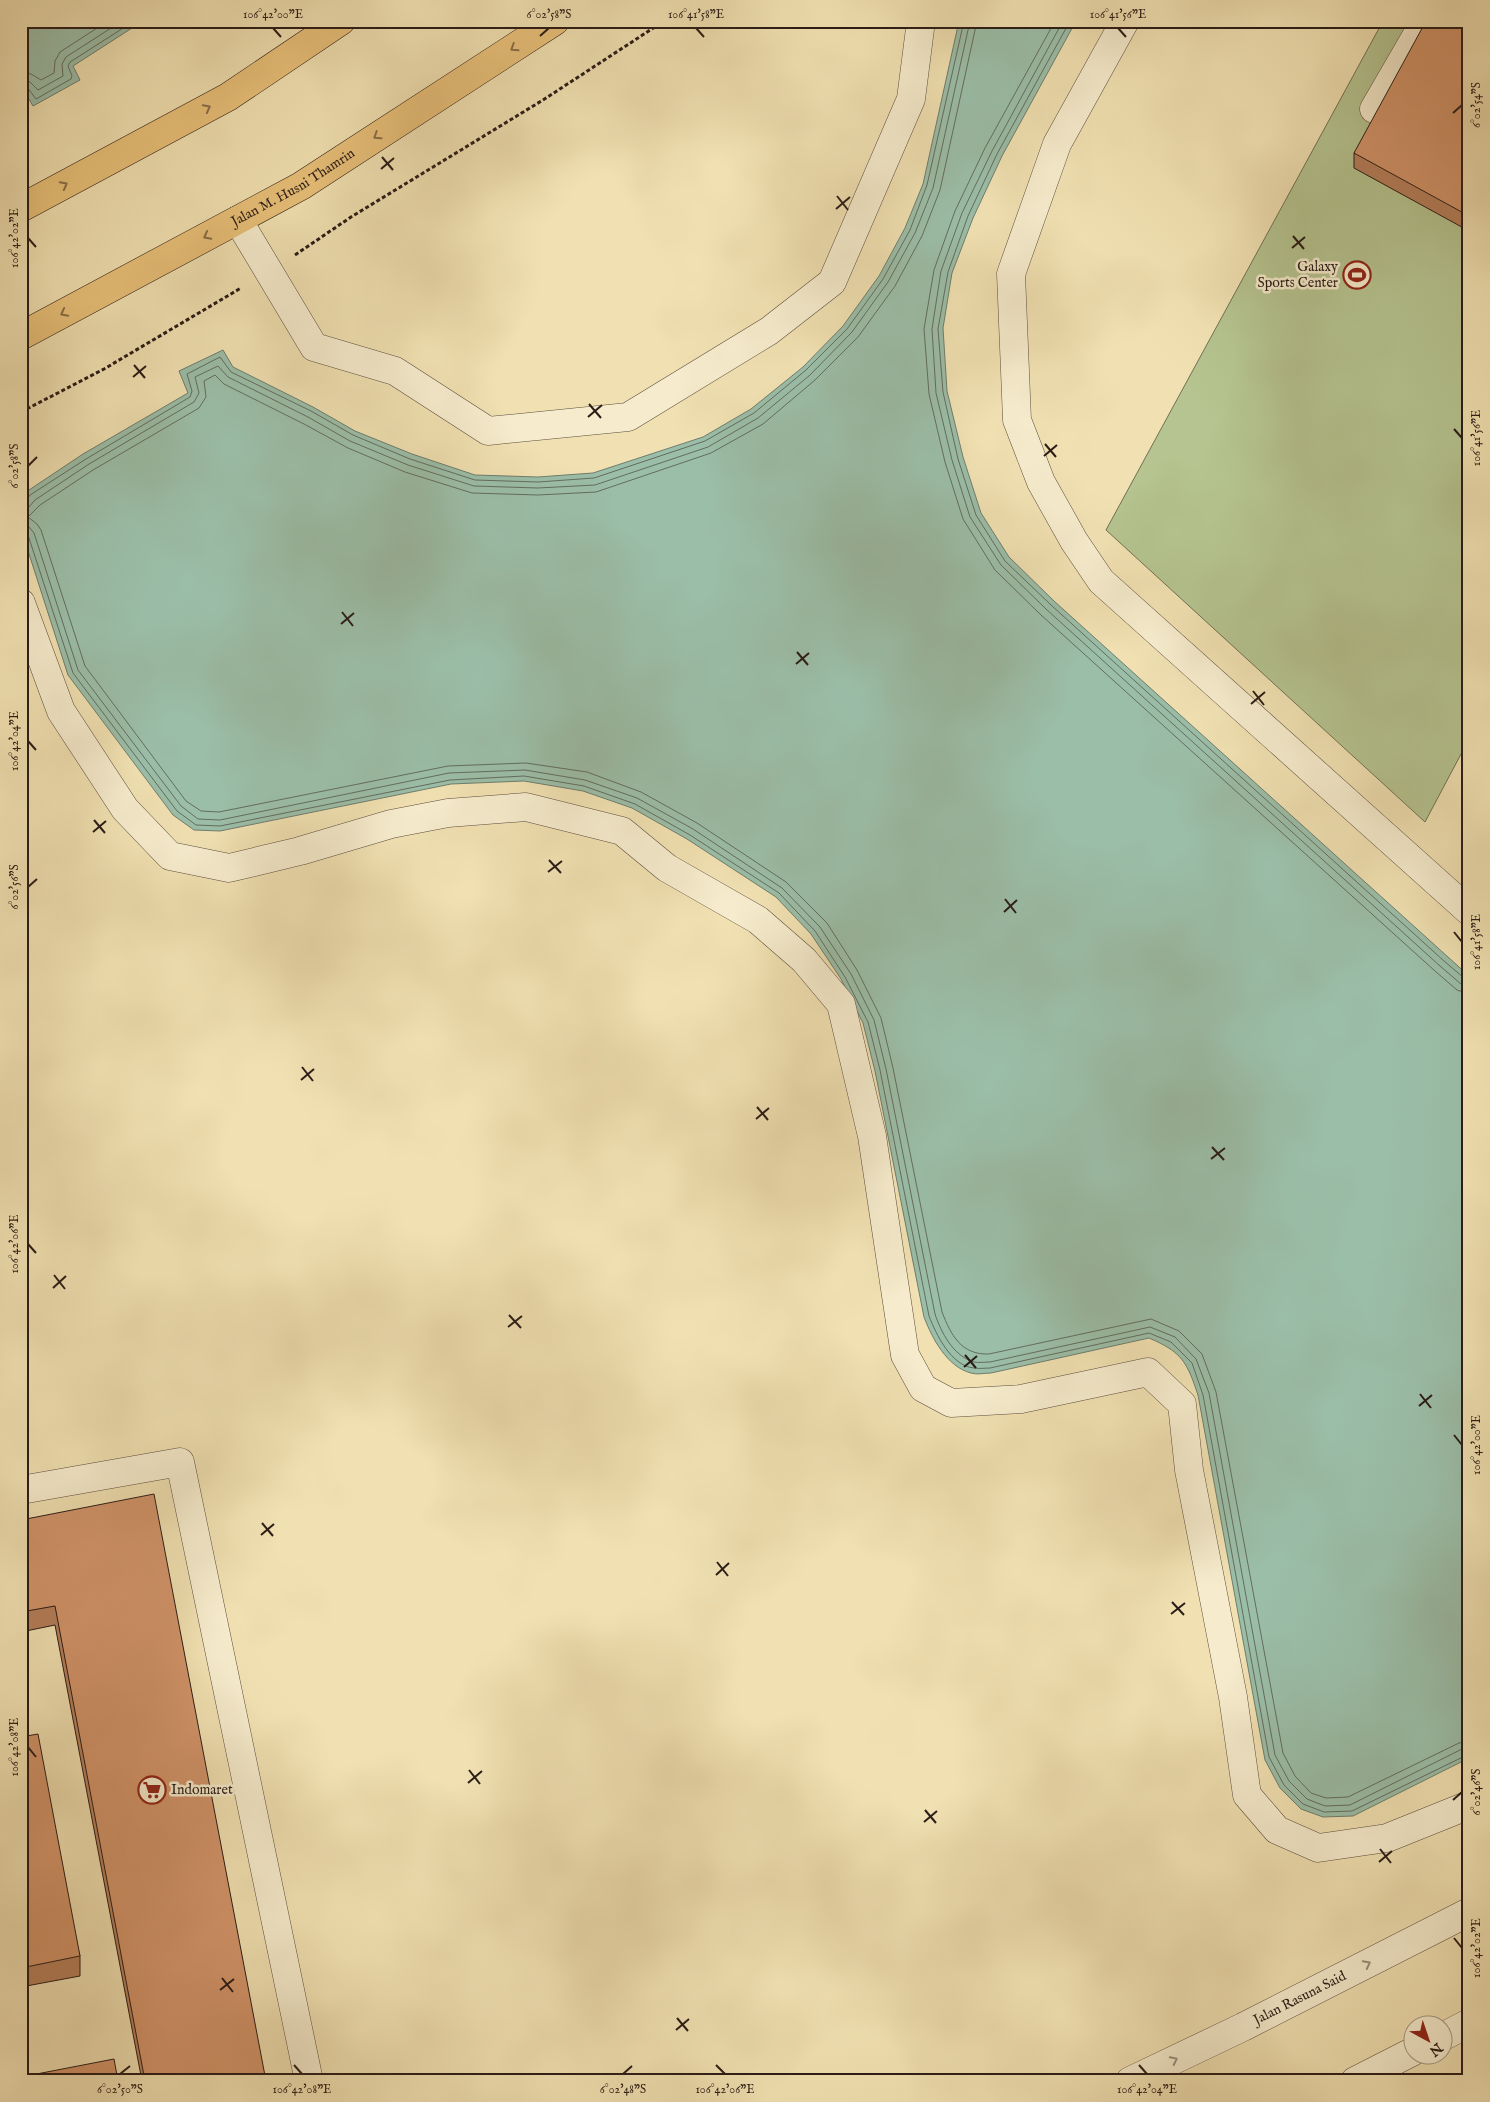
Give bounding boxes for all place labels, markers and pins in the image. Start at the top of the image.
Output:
place label: Galaxy Sports Center [1258,258,1338,292]
sports icon: Galaxy Sports Center [1342,260,1372,290]
supermarket icon: Indomaret [137,1775,167,1805]
place label: Indomaret [171,1781,233,1799]

